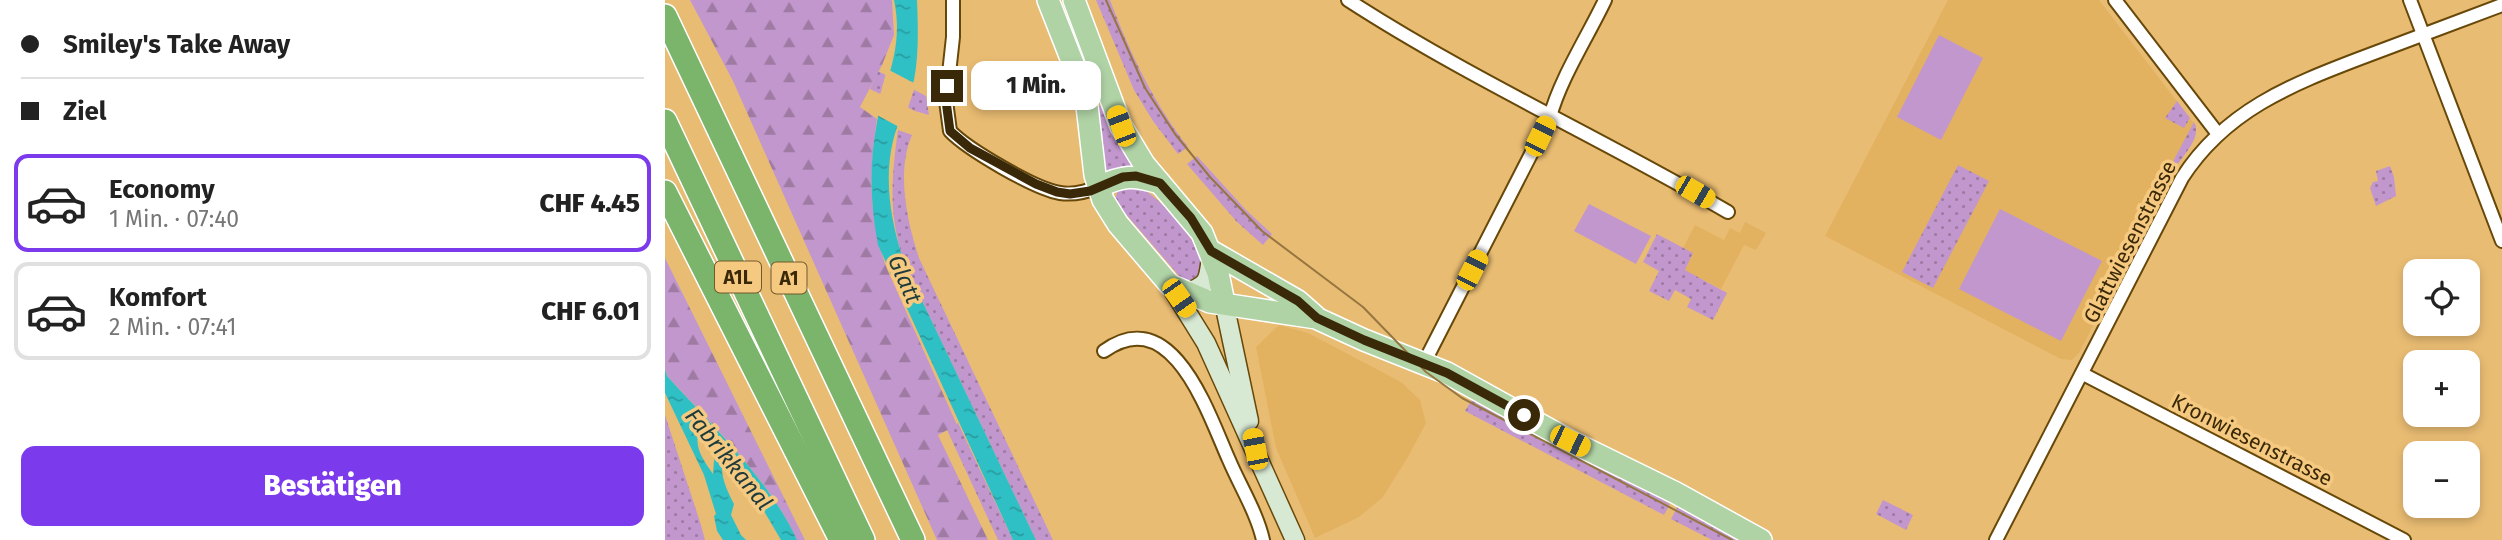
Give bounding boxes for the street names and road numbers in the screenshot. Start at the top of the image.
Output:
street label: Glattwiesenstrasse [2078,156,2182,328]
road number: A1L [715,262,761,292]
road number: A1 [771,262,807,294]
street label: Kronwiesenstrasse [2167,388,2337,492]

